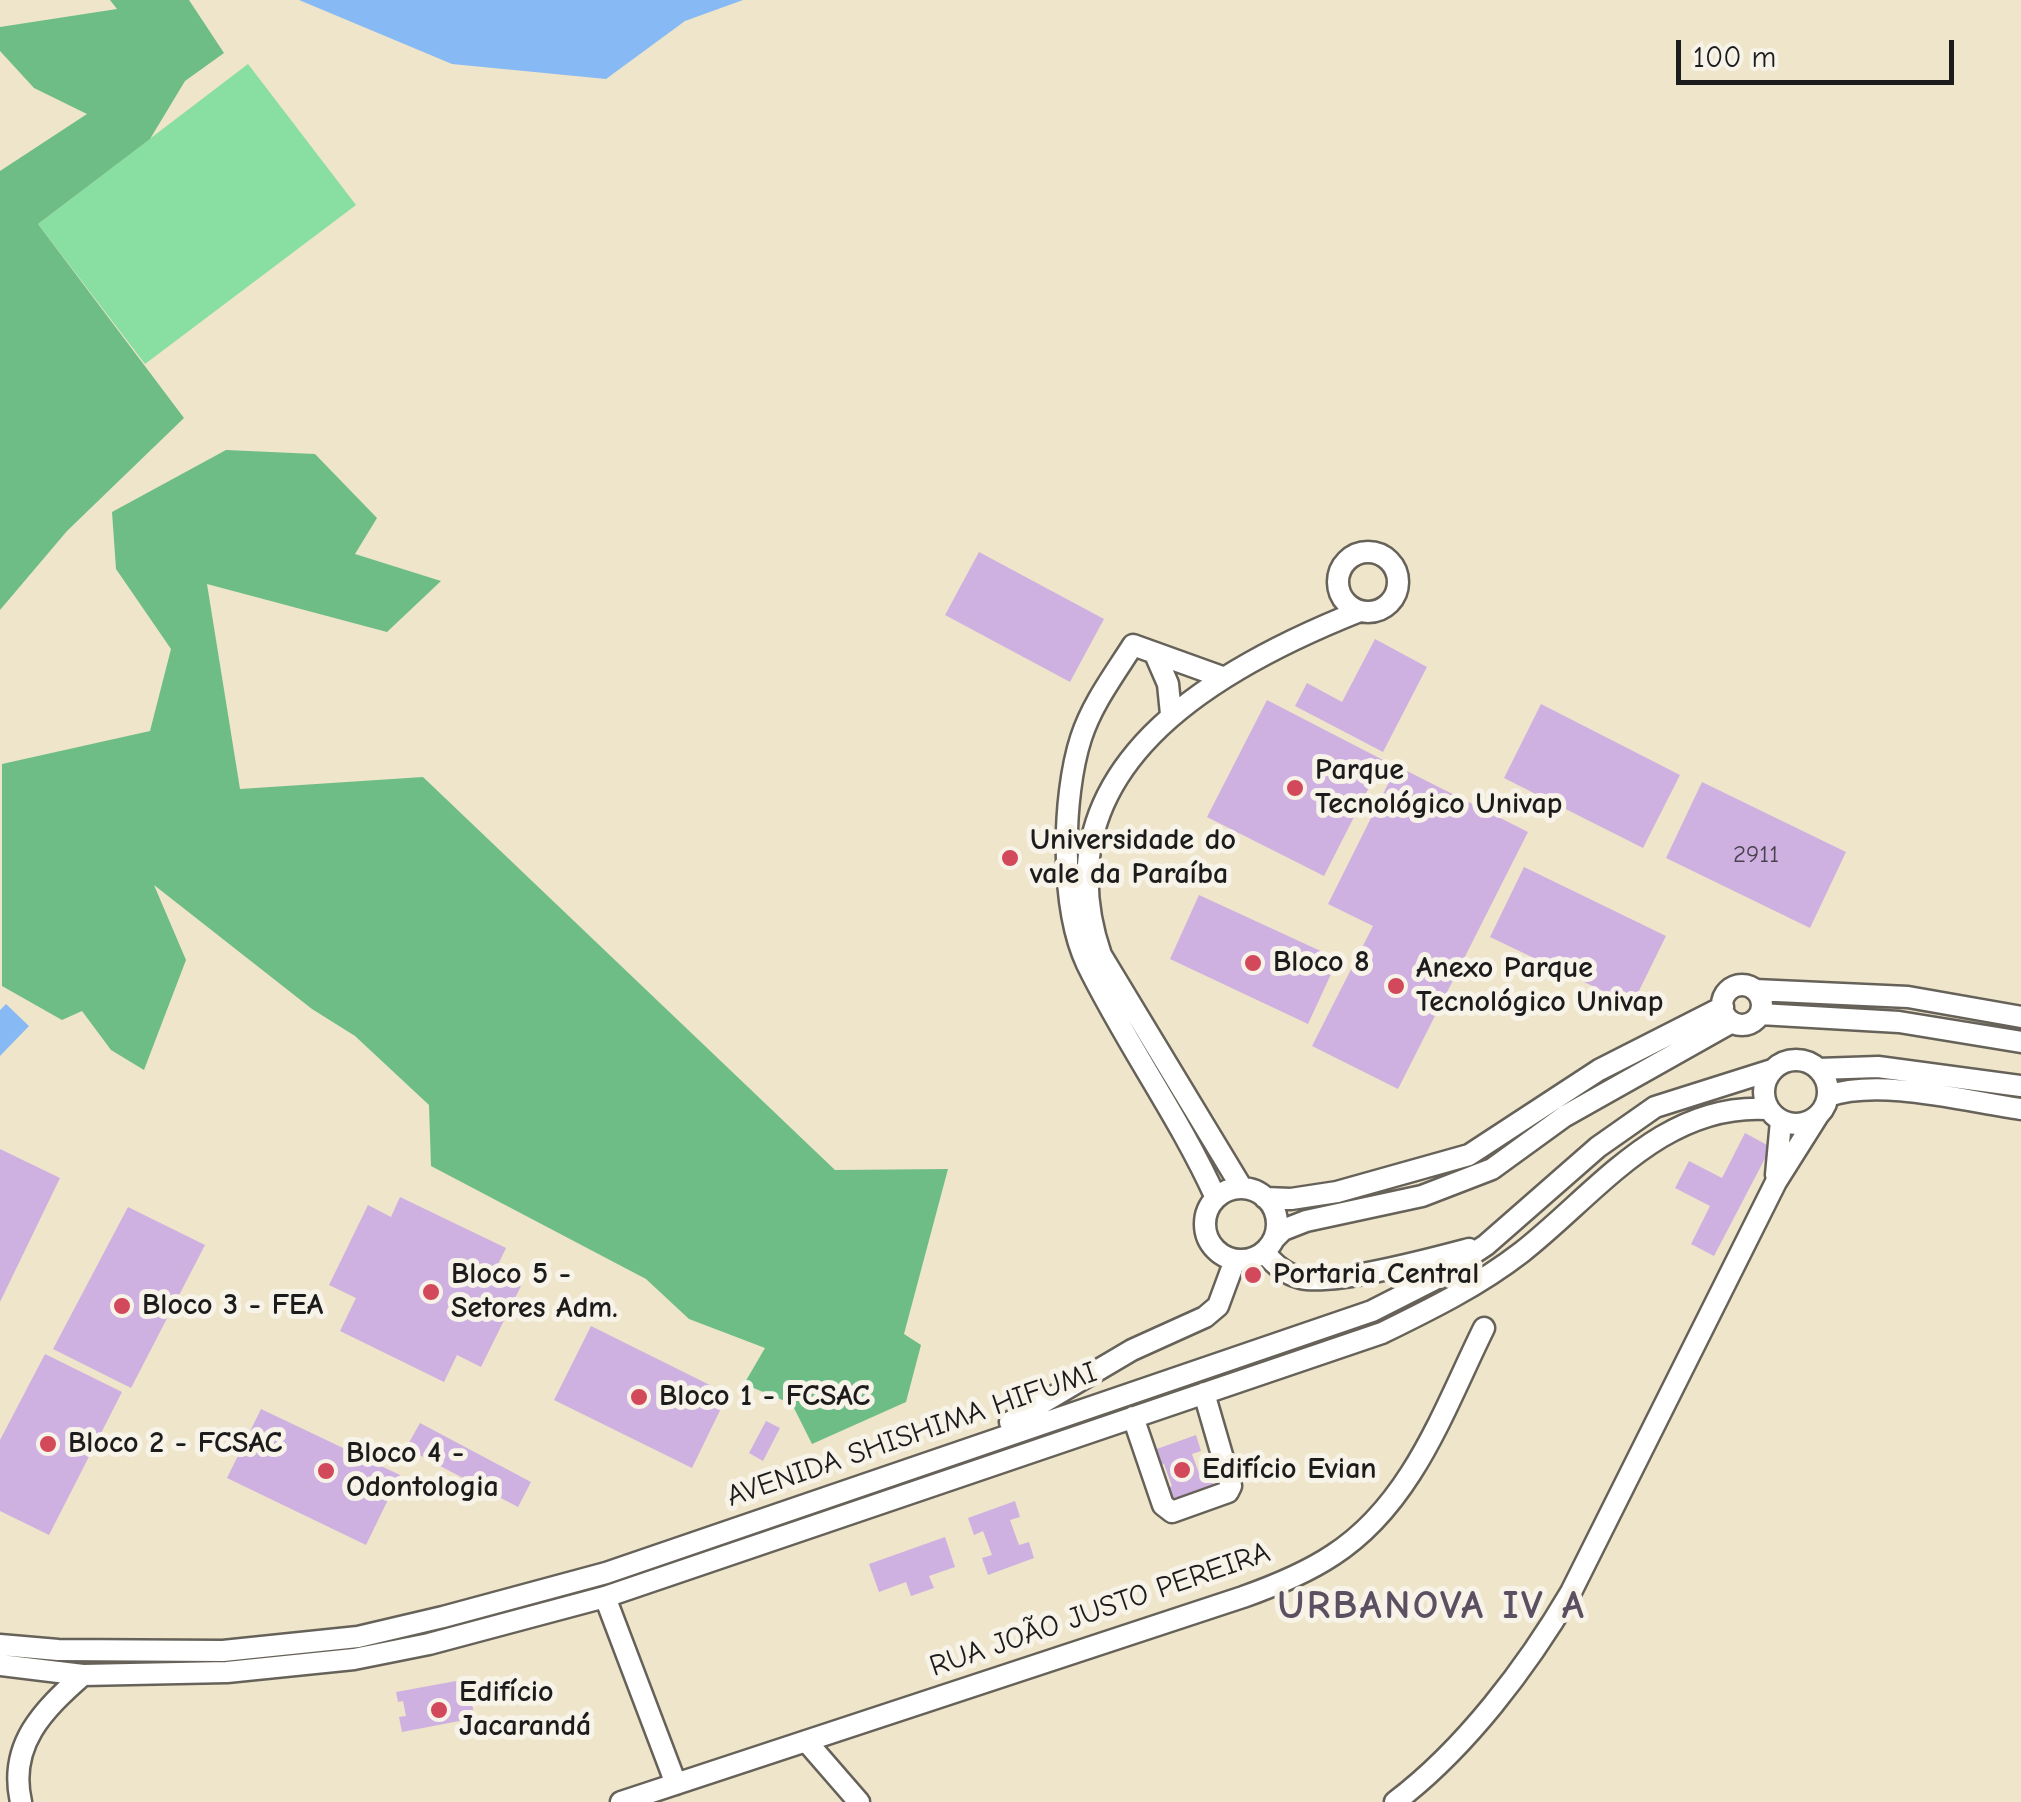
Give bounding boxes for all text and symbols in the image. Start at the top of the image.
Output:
scale bar [1681,20,1958,82]
text: 100 m [1693,40,1776,75]
place label: Parque Tecnológico Univap [1315,753,1562,824]
marker: Parque Tecnológico Univap [1284,777,1306,799]
place label: Universidade do vale da Paraíba [1030,823,1236,894]
house number: 2911 [1733,840,1779,870]
marker: Universidade do vale da Paraíba [999,847,1021,869]
place label: Bloco 8 [1273,945,1370,981]
place label: Anexo Parque Tecnológico Univap [1416,951,1663,1022]
marker: Bloco 8 [1242,952,1264,974]
marker: Anexo Parque Tecnológico Univap [1385,975,1407,997]
place label: Bloco 5 - Setores Adm. [451,1257,618,1328]
place label: Portaria Central [1273,1257,1479,1293]
marker: Portaria Central [1242,1264,1264,1286]
marker: Bloco 5 - Setores Adm. [420,1281,442,1303]
place label: Bloco 3 - FEA [142,1288,323,1324]
marker: Bloco 3 - FEA [111,1295,133,1317]
street label: AVENIDA SHISHIMA HIFUMI [722,1355,1102,1515]
place label: Bloco 1 - FCSAC [659,1379,870,1415]
marker: Bloco 1 - FCSAC [628,1386,650,1408]
place label: Bloco 2 - FCSAC [68,1426,282,1462]
marker: Bloco 2 - FCSAC [37,1433,59,1455]
place label: Bloco 4 - Odontologia [346,1436,499,1506]
place label: Edifício Evian [1202,1452,1377,1488]
marker: Edifício Evian [1171,1459,1193,1481]
marker: Bloco 4 - Odontologia [315,1460,337,1482]
street label: RUA JOÃO JUSTO PEREIRA [925,1535,1275,1685]
district label: URBANOVA IV A [1278,1583,1586,1631]
place label: Edifício Jacarandá [459,1675,591,1746]
marker: Edifício Jacarandá [428,1699,450,1721]

